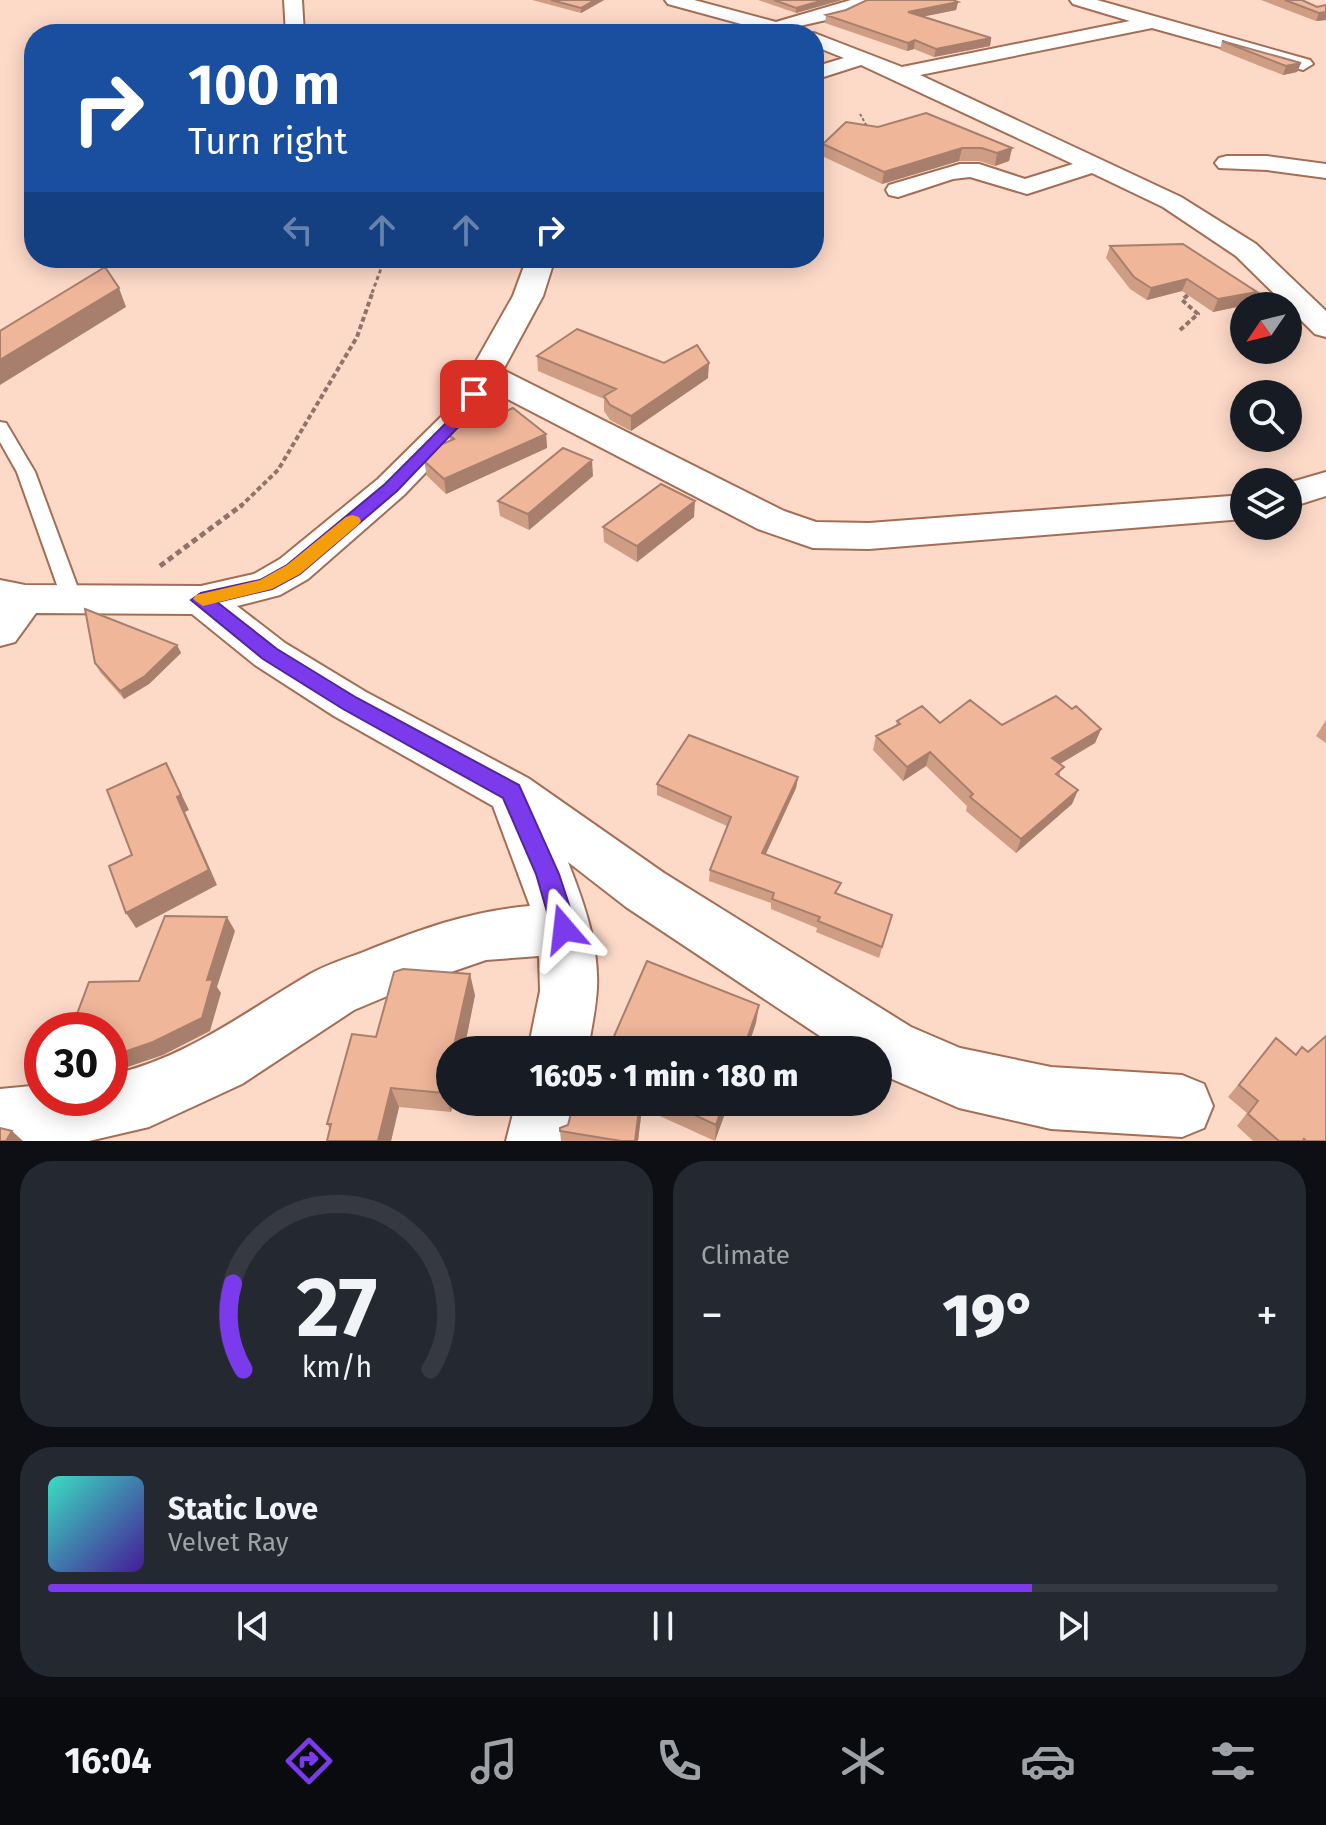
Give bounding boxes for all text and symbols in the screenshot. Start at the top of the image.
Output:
text: 100 m [188,52,340,119]
icon: right [56,56,160,160]
text: Turn right [188,120,348,164]
icon: left [276,208,320,252]
icon: ahead [360,208,404,252]
icon: ahead [444,208,488,252]
icon: right [528,208,572,252]
north arrow [1230,292,1302,364]
map controls [1230,292,1302,540]
pin [440,360,508,428]
icon: arrive [452,372,496,416]
button: search [1230,380,1302,452]
button: layers [1230,468,1302,540]
position arrow [522,887,606,971]
speed limit sign: 30 [24,1012,128,1116]
text: 16:05 · 1 min · 180 m [530,1058,798,1094]
text: Climate [701,1240,790,1271]
text: 27 [296,1258,377,1358]
text: 19° [943,1280,1036,1352]
text: − [701,1289,723,1342]
text: + [1256,1289,1278,1342]
text: km/h [301,1350,372,1385]
text: Static Love [168,1491,318,1527]
text: Velvet Ray [168,1527,288,1558]
icon: previous [231,1604,275,1648]
icon: pause [641,1604,685,1648]
icon: next [1051,1604,1095,1648]
icon: directions [281,1733,337,1789]
icon: music [466,1733,522,1789]
icon: phone [651,1733,707,1789]
icon: climate [835,1733,891,1789]
icon: car [1020,1733,1076,1789]
icon: filters [1205,1733,1261,1789]
text: 16:04 [64,1739,152,1783]

